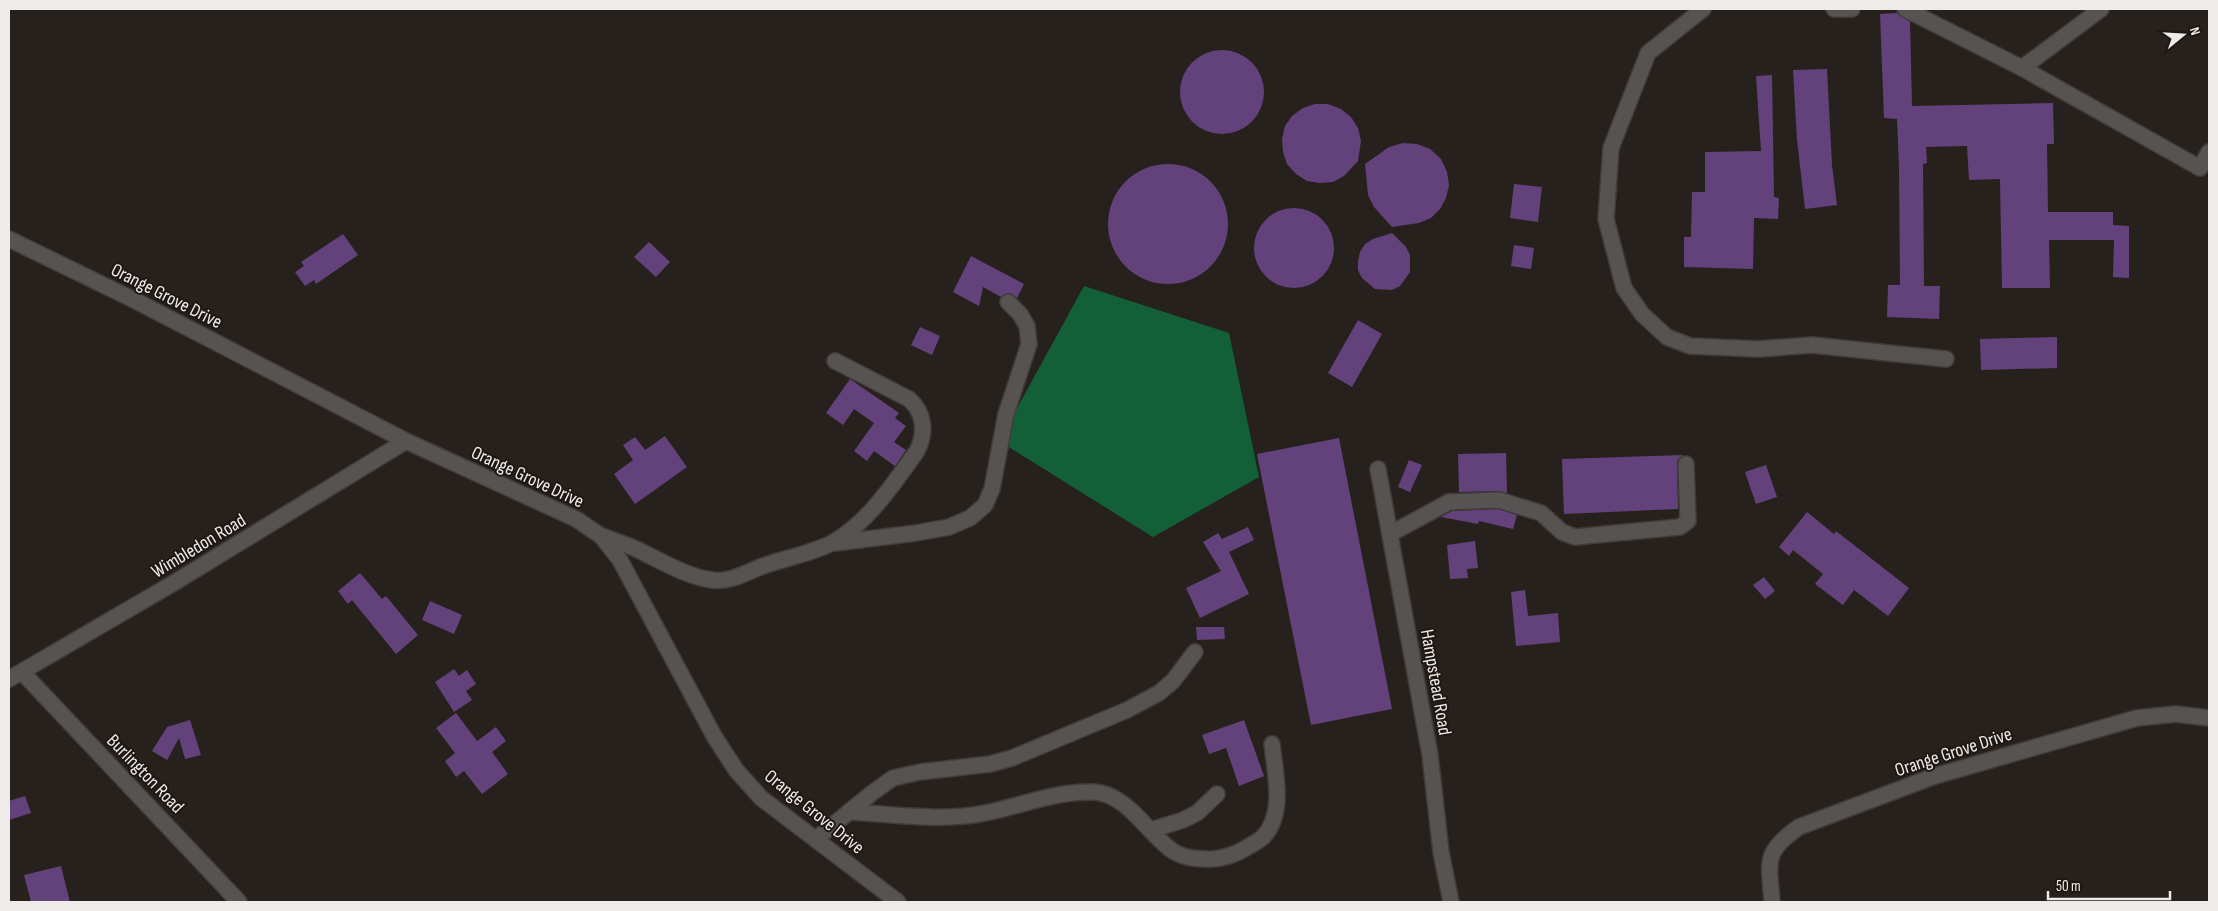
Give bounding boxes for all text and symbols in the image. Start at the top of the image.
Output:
north arrow [2158,10,2208,60]
text: N [2186,25,2204,37]
street label: Orange Grove Drive [107,258,226,334]
street label: Orange Grove Drive [467,441,587,513]
street label: Wimbledon Road [148,509,250,583]
street label: Hampstead Road [1415,628,1456,737]
street label: Orange Grove Drive [1892,723,2015,782]
street label: Burlington Road [101,730,188,818]
street label: Orange Grove Drive [760,765,869,859]
scale bar [2048,868,2170,900]
text: 50 m [2056,877,2081,896]

